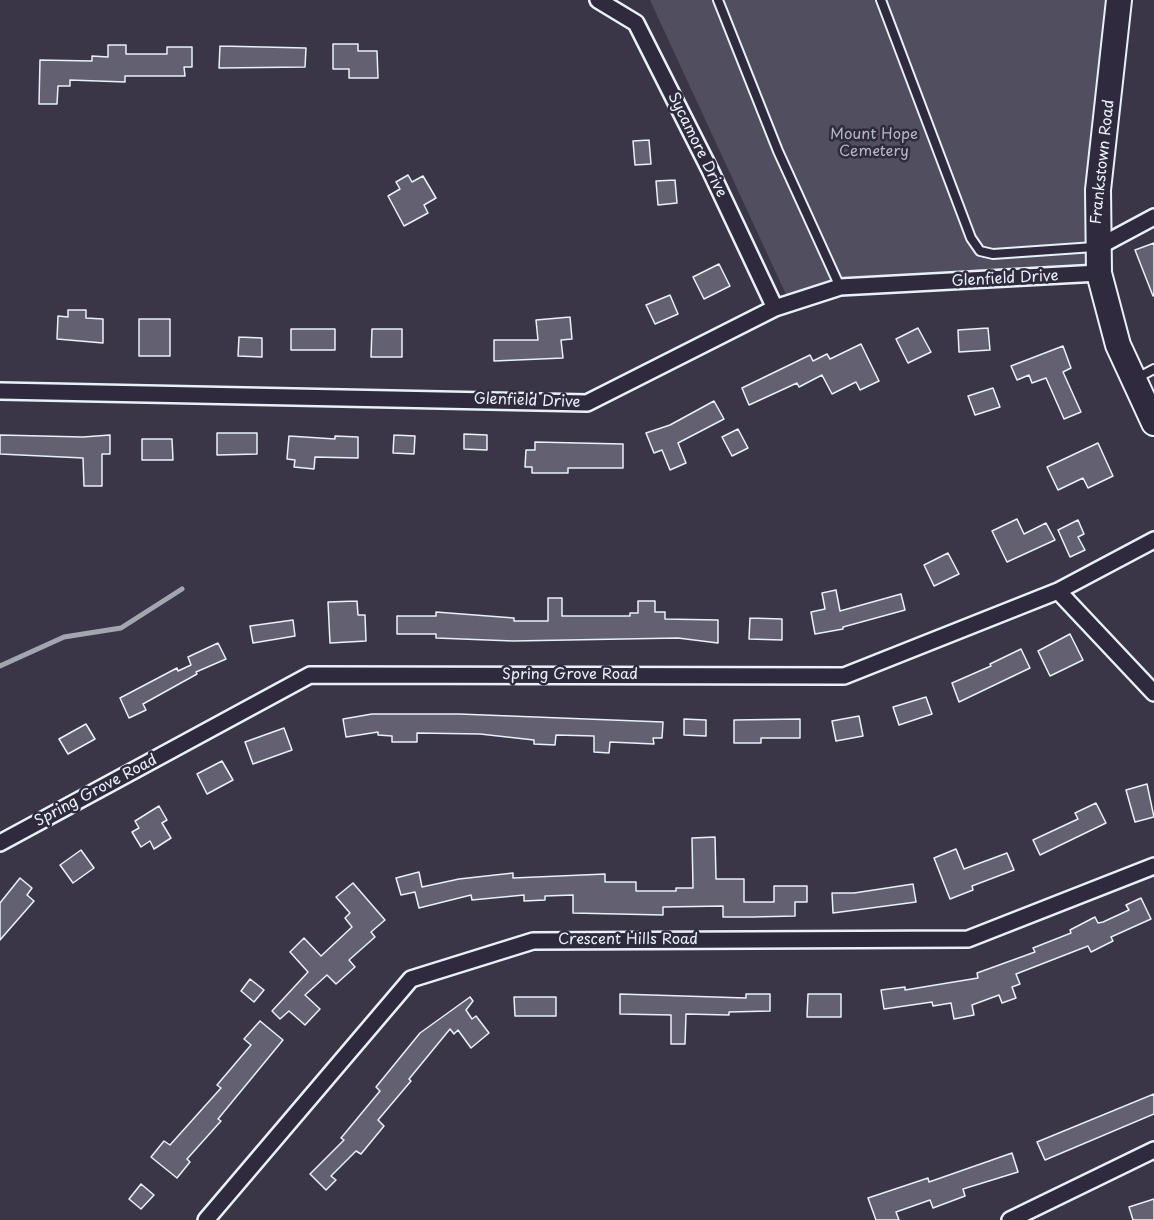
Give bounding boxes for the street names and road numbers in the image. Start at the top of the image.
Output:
street label: Sycamore Drive [664,89,730,201]
street label: Frankstown Road [1087,99,1119,225]
street label: Glenfield Drive [951,267,1059,291]
street label: Glenfield Drive [473,390,581,412]
street label: Spring Grove Road [502,666,638,684]
street label: Spring Grove Road [32,751,160,831]
street label: Crescent Hills Road [558,931,698,949]

